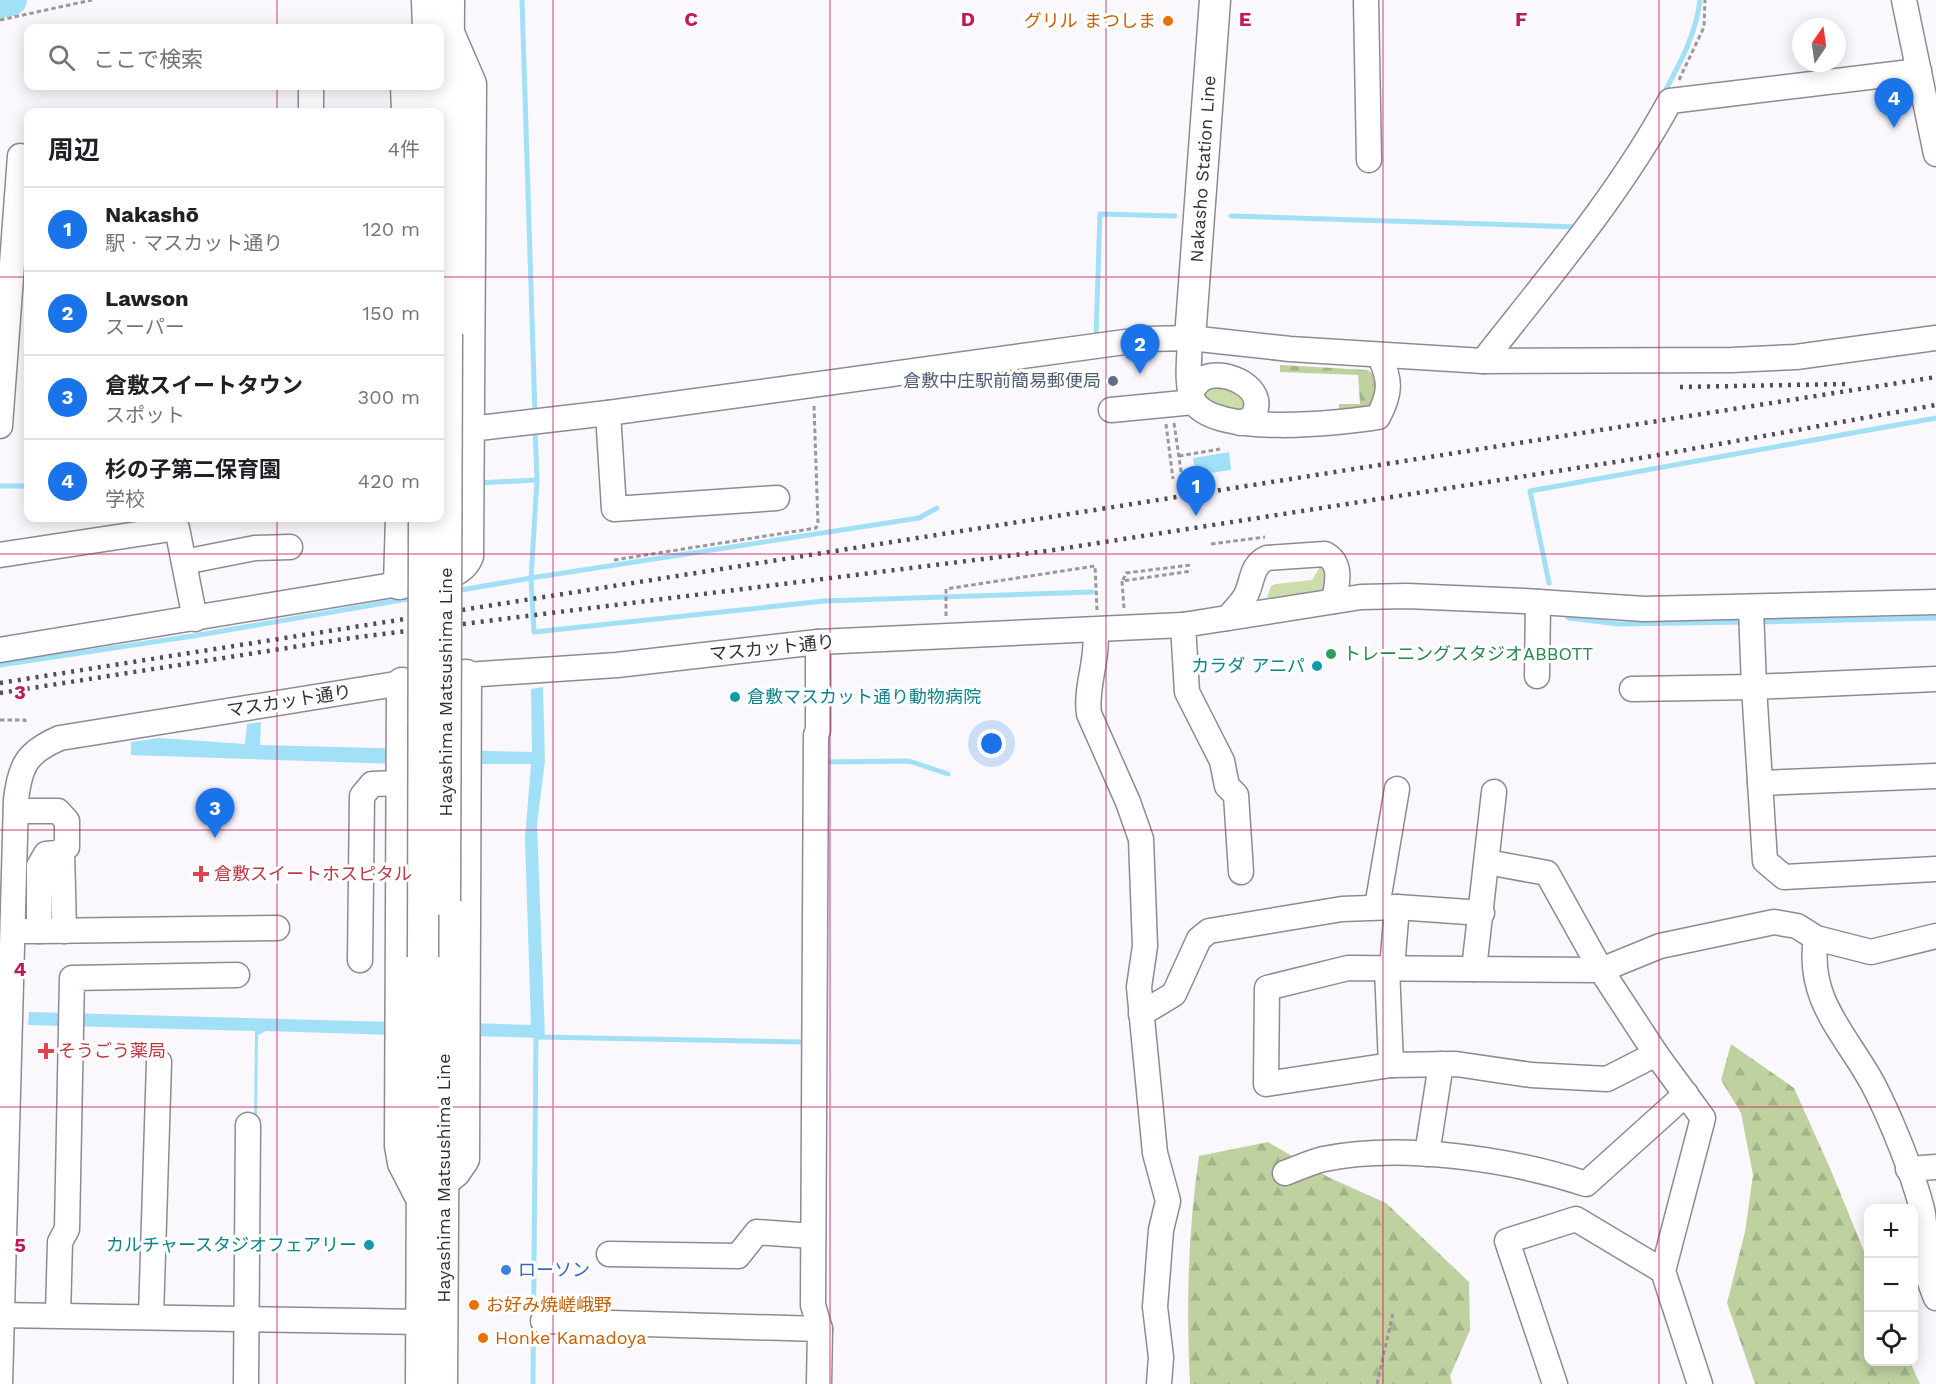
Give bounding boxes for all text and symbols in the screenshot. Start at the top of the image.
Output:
text: C [684,7,698,31]
text: D [961,7,975,31]
text: E [1239,7,1251,31]
text: F [1515,7,1527,31]
place label: グリル まつしま [1024,10,1156,31]
marker: グリル まつしま [1161,14,1175,28]
north arrow [1792,18,1846,72]
search box [24,24,444,90]
icon: search [45,41,78,74]
text: ここで検索 [93,47,203,72]
street label: Nakasho Station Line [1185,75,1220,263]
pin: 4 [1874,78,1914,128]
text: 周辺 [48,135,100,165]
text: 4件 [388,137,420,161]
text: Nakashō [105,202,199,227]
text: 1 [63,217,72,241]
text: 120 m [362,217,420,241]
text: 駅 · マスカット通り [105,231,283,255]
text: Lawson [105,286,189,311]
text: 2 [62,301,73,325]
text: 150 m [362,301,420,325]
text: スーパー [105,315,185,339]
pin: 2 [1120,324,1160,374]
place label: 倉敷中庄駅前簡易郵便局 [903,370,1101,391]
text: 倉敷スイートタウン [105,373,303,398]
marker: 倉敷中庄駅前簡易郵便局 [1106,374,1120,388]
text: 3 [62,385,73,409]
text: 300 m [358,385,420,409]
text: スポット [105,403,185,427]
text: 杉の子第二保育園 [105,457,281,482]
pin: 1 [1176,466,1216,516]
text: 4 [61,469,74,493]
text: 420 m [358,469,420,493]
text: 学校 [105,487,145,511]
street label: Hayashima Matsushima Line [435,567,456,817]
street label: マスカット通り [708,630,836,665]
place label: トレーニングスタジオABBOTT [1343,643,1593,664]
marker: トレーニングスタジオABBOTT [1324,647,1338,661]
place label: カラダ アニパ [1191,655,1305,676]
marker: カラダ アニパ [1310,659,1324,673]
text: 3 [14,680,26,704]
street label: マスカット通り [225,680,353,721]
place label: 倉敷マスカット通り動物病院 [747,686,981,707]
marker: 倉敷マスカット通り動物病院 [728,690,742,704]
your location [977,729,1006,758]
pin: 3 [196,788,234,838]
place label: 倉敷スイートホスピタル [214,863,412,884]
marker: 倉敷スイートホスピタル [192,865,210,883]
text: 4 [14,957,27,981]
place label: そうごう薬局 [58,1040,166,1061]
marker: そうごう薬局 [39,1044,53,1058]
street label: Hayashima Matsushima Line [433,1053,454,1303]
map controls [1864,1204,1918,1366]
button: + [1864,1204,1918,1258]
text: 5 [14,1233,26,1257]
place label: カルチャースタジオフェアリー [106,1234,357,1255]
marker: カルチャースタジオフェアリー [362,1238,376,1252]
button: − [1864,1258,1918,1312]
place label: ローソン [518,1259,590,1280]
marker: ローソン [499,1263,513,1277]
place label: お好み焼嵯峨野 [486,1294,612,1315]
marker: お好み焼嵯峨野 [467,1298,481,1312]
button: locate [1864,1312,1918,1366]
place label: Honke Kamadoya [495,1327,647,1348]
marker: Honke Kamadoya [476,1331,490,1345]

